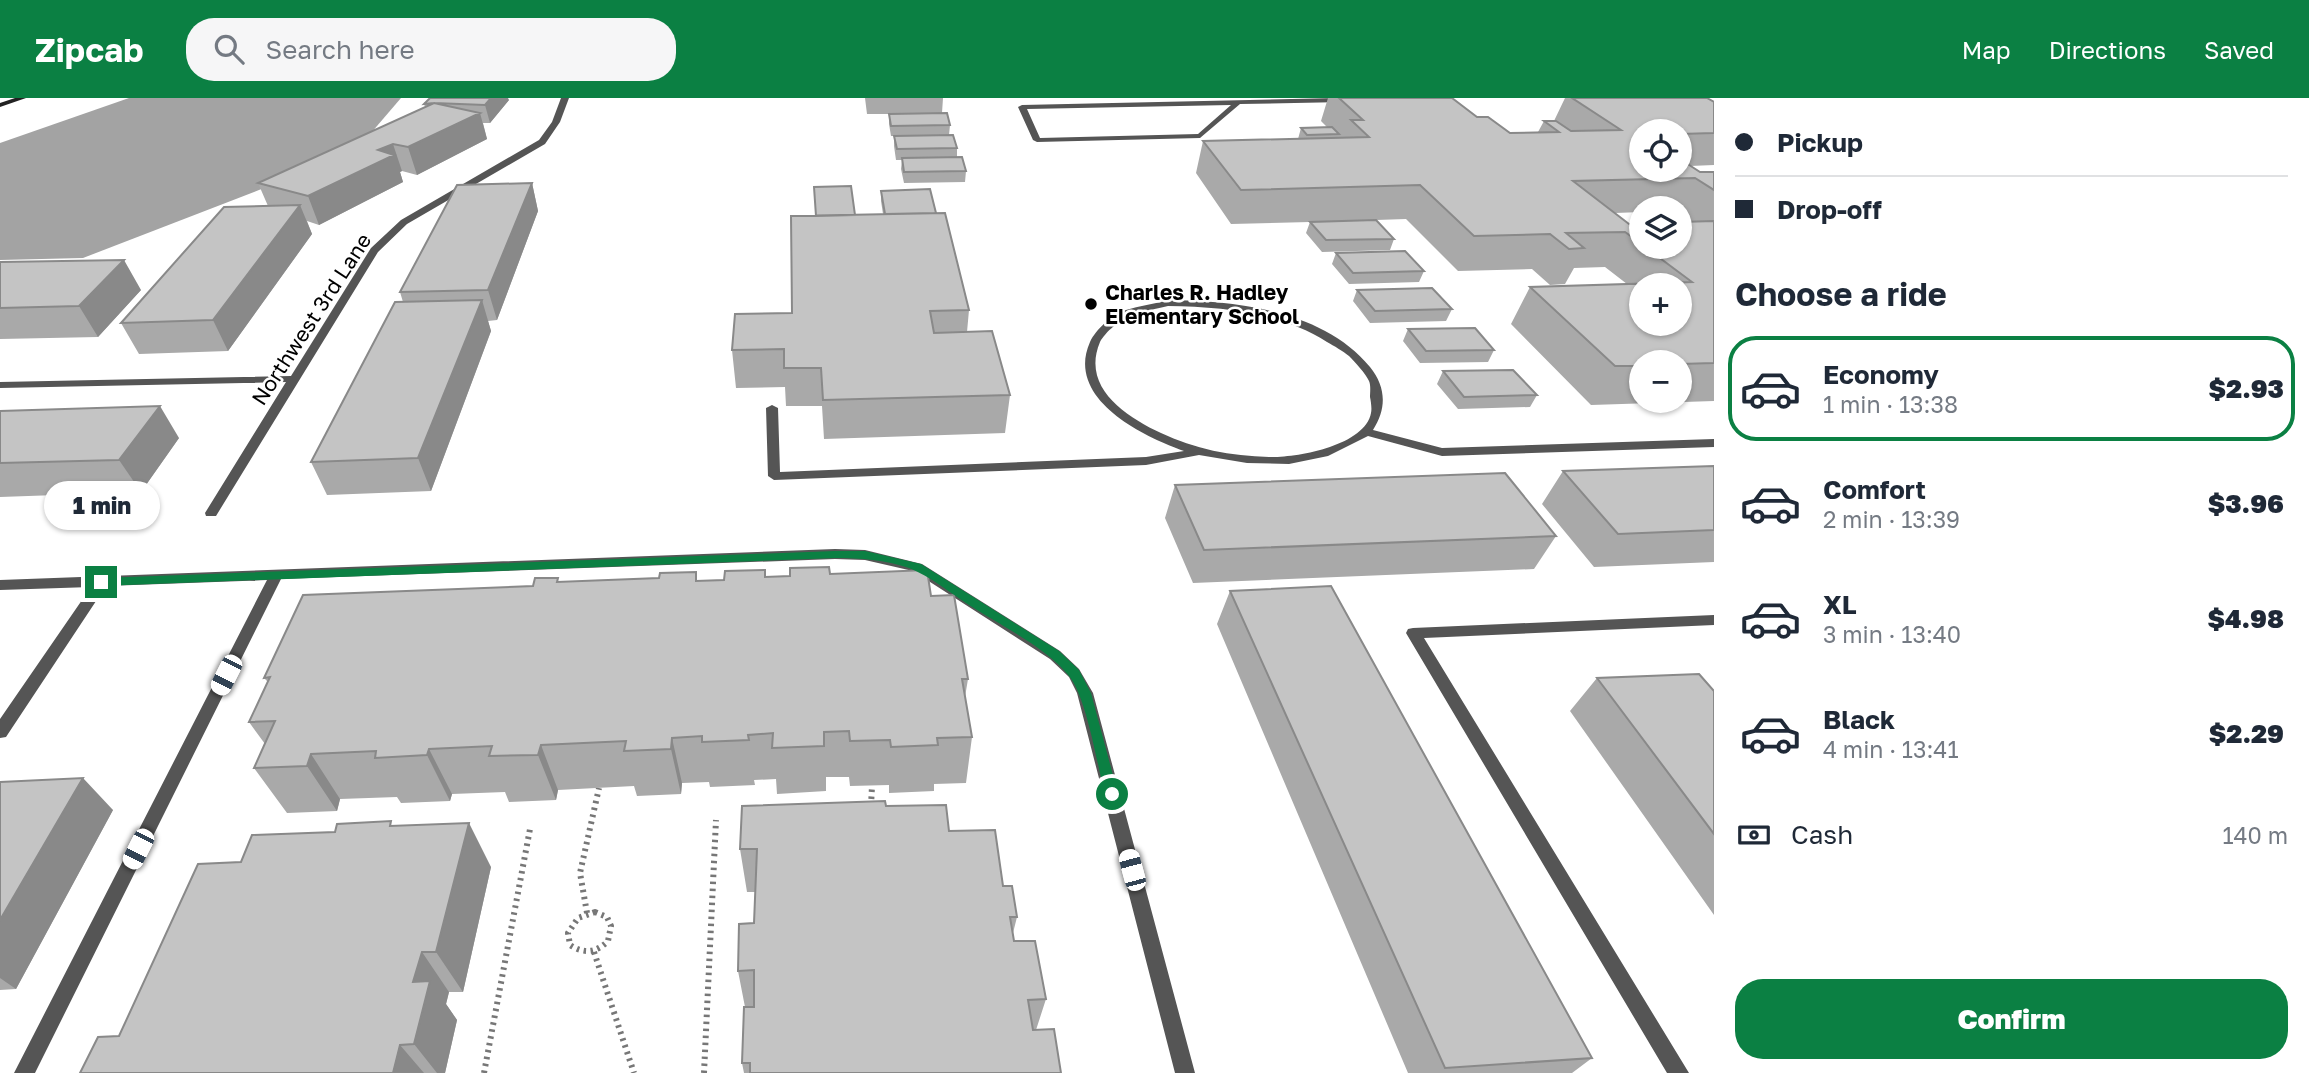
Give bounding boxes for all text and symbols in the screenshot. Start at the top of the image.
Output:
search box [186,18,676,81]
text: Zipcab [35,30,144,69]
icon: search [210,30,248,68]
text: Search here [266,34,415,65]
text: Map [1962,35,2011,64]
text: Directions [2049,35,2166,64]
text: Saved [2204,35,2274,64]
map controls [1629,119,1692,413]
button: locate [1629,119,1692,182]
text: Pickup [1777,127,1863,158]
text: Drop-off [1777,194,1882,225]
button: layers [1629,196,1692,259]
street label: Northwest 3rd Lane [246,228,376,410]
button: + [1629,273,1692,336]
text: Choose a ride [1735,275,1947,313]
place label: Charles R. Hadley Elementary School [1105,279,1299,329]
marker: Charles R. Hadley Elementary School [1083,296,1099,312]
button: − [1629,350,1692,413]
icon: car [1739,357,1802,420]
text: Economy [1823,359,1939,390]
text: $2.93 [2209,373,2284,404]
text: 1 min · 13:38 [1823,390,1958,418]
icon: car [1739,472,1802,535]
text: Comfort [1823,474,1926,505]
callout: 1 min [43,480,159,530]
text: $3.96 [2208,488,2284,519]
text: 1 min [73,491,131,519]
text: 2 min · 13:39 [1823,505,1960,533]
route end [85,566,117,598]
icon: car [1739,587,1802,650]
text: XL [1823,589,1857,620]
text: $4.98 [2208,603,2284,634]
text: 3 min · 13:40 [1823,620,1961,648]
car [208,652,245,698]
icon: car [1739,702,1802,765]
text: Black [1823,704,1895,735]
text: $2.29 [2209,718,2284,749]
text: 4 min · 13:41 [1823,735,1959,763]
route start [1096,778,1128,810]
icon: cash [1735,816,1773,854]
text: Cash [1791,819,1853,850]
text: 140 m [2222,821,2288,849]
car [120,826,157,872]
car [1117,847,1148,893]
button: Confirm [1735,979,2288,1059]

